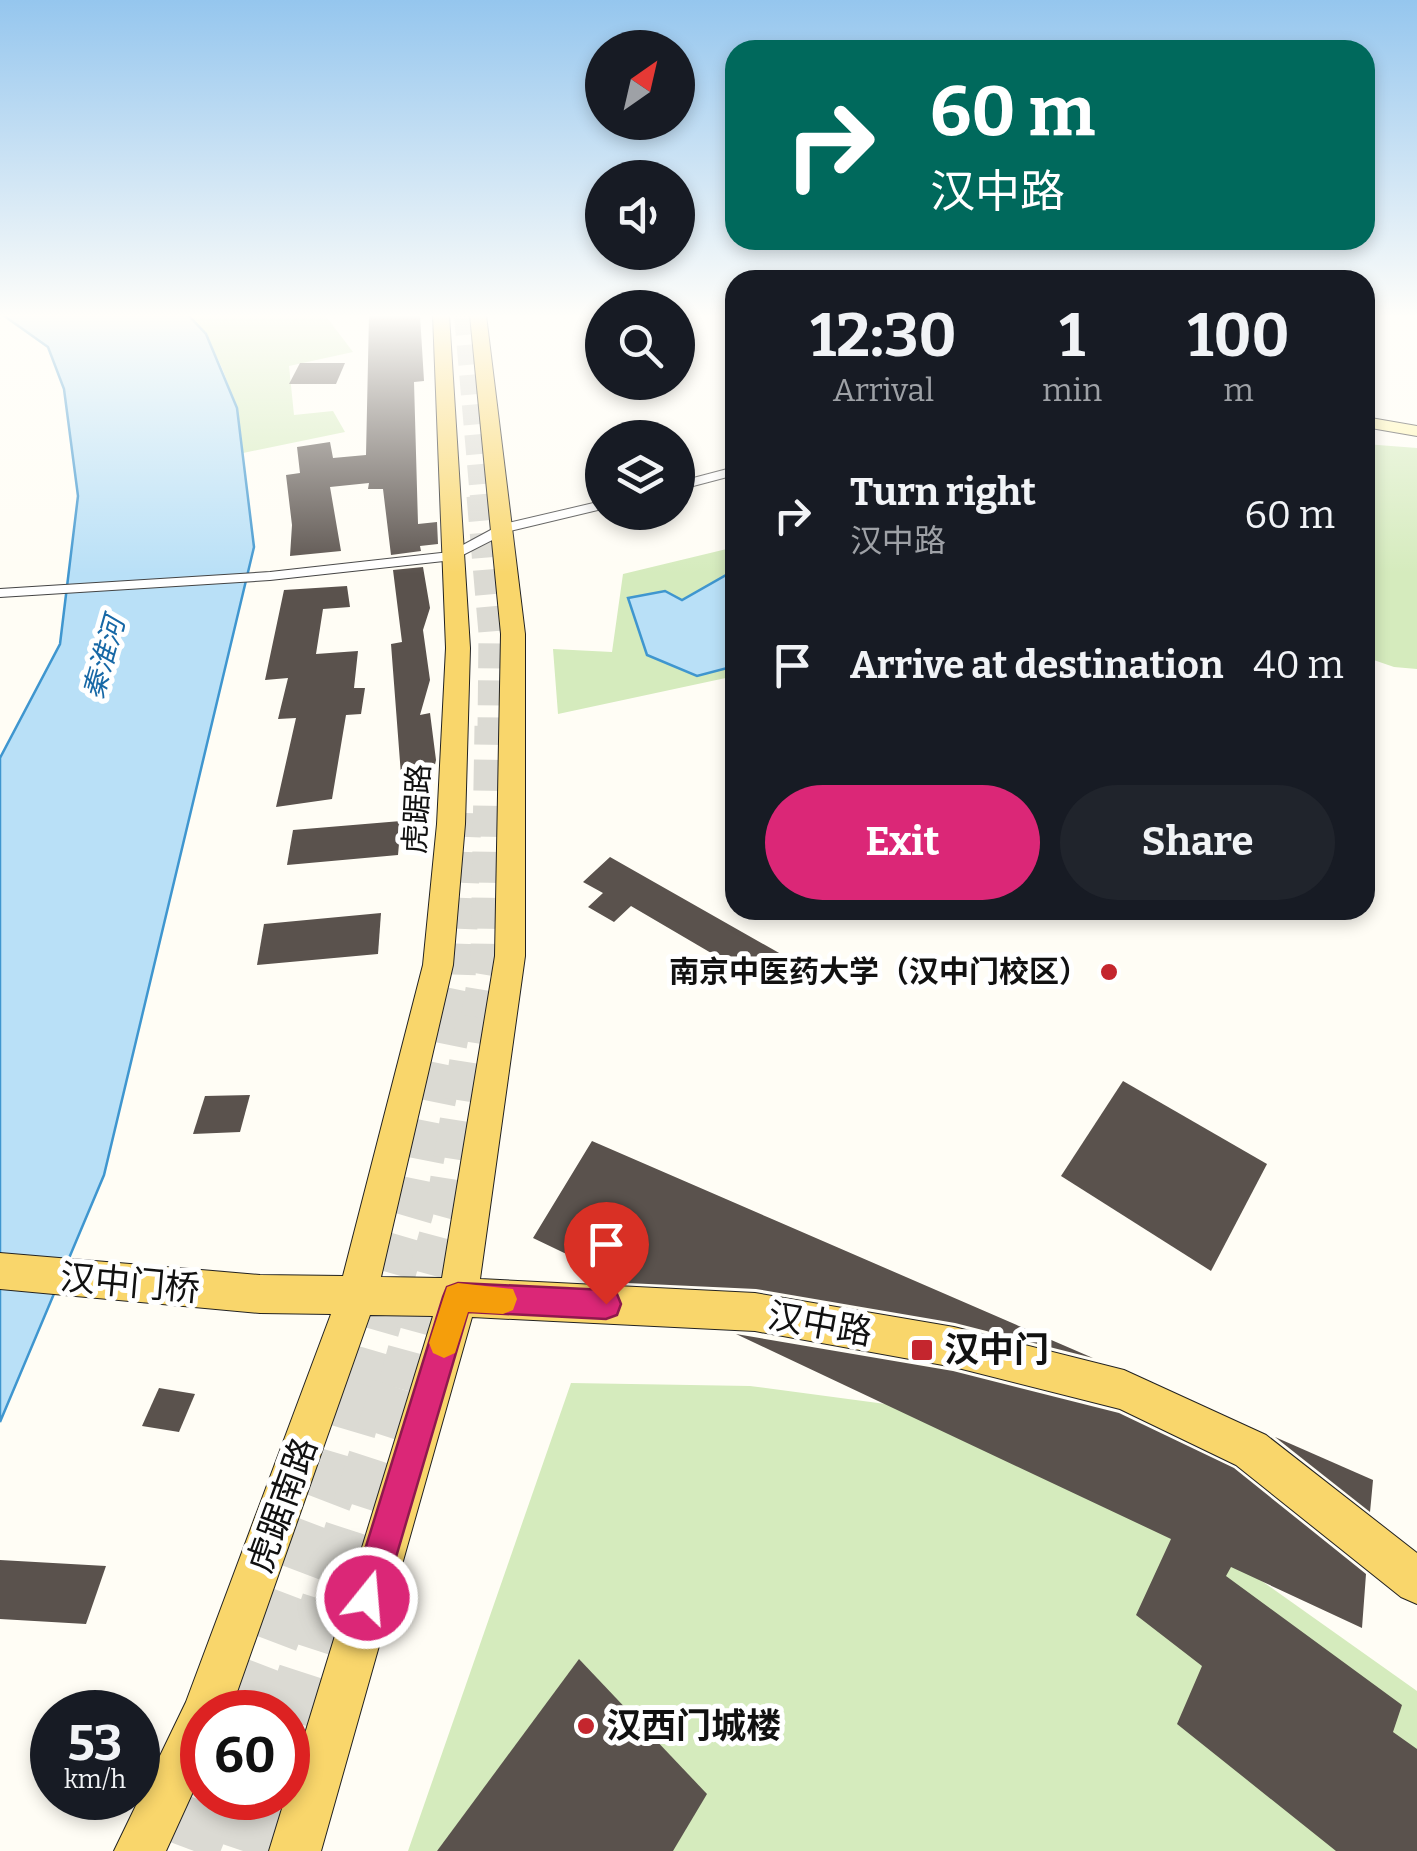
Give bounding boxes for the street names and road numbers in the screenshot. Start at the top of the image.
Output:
street label: 虎踞路 [397,763,437,855]
street label: 汉中门桥 [58,1256,202,1310]
street label: 汉中路 [765,1294,875,1354]
street label: 虎踞南路 [238,1432,326,1578]

